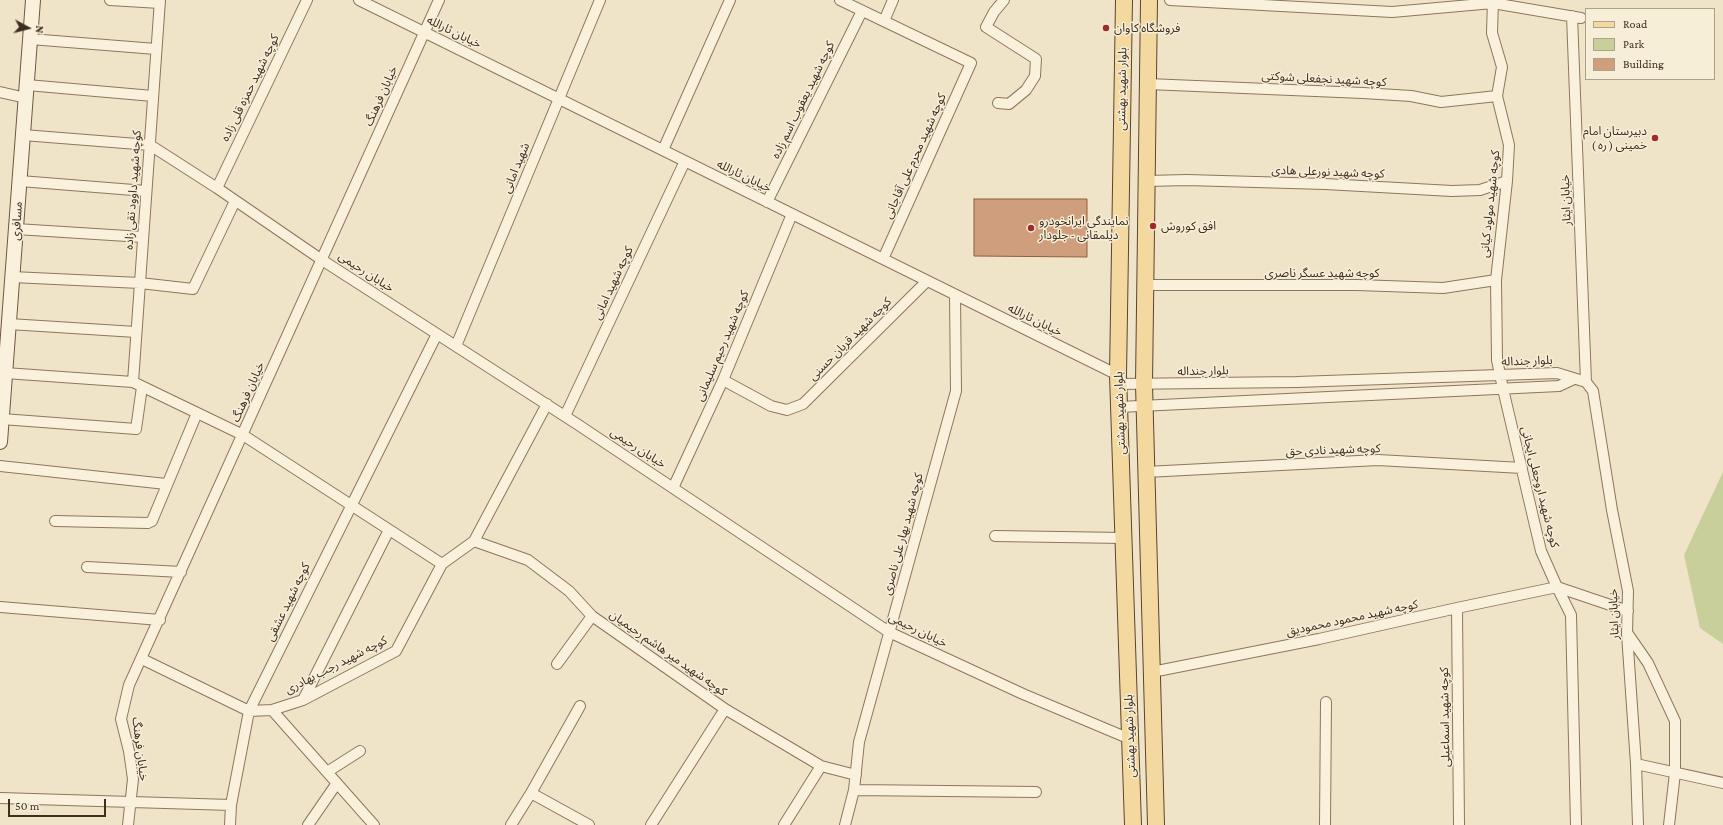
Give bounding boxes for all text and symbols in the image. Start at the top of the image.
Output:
north arrow [8,8,48,48]
legend [1585,8,1715,80]
street label: خیابان ثارالله [424,13,484,51]
text: Road [1623,17,1647,31]
place label: فروشگاه کاوان [1114,21,1180,35]
marker: فروشگاه کاوان [1101,23,1111,33]
text: N [33,25,46,34]
street label: کوچه شهید حمزه قلی زاده [218,32,282,144]
text: Park [1623,37,1644,51]
street label: کوچه شهید یعقوب اسم زاده [768,39,838,161]
street label: بلوار شهید بهشتی [1114,47,1130,131]
text: Building [1623,57,1664,71]
street label: خیابان فرهنگ [361,64,401,128]
street label: کوچه شهید نجفعلی شوکتی [1261,69,1387,89]
street label: کوچه شهید محرم علی آقاجانی [881,91,949,221]
place label: دبیرستان امام خمینی ( ره ) [1583,124,1647,152]
street label: کوچه شهید داوود تقی زاده [122,130,144,250]
marker: دبیرستان امام خمینی ( ره ) [1650,133,1660,143]
street label: شهید امانی [499,141,533,195]
street label: کوچه شهید مولود کیانی [1477,150,1503,258]
street label: خیابان ثارالله [714,157,774,195]
street label: کوچه شهید نورعلی هادی [1271,163,1385,181]
street label: خیابان ایثار [1558,174,1574,226]
street label: مسافری [8,201,26,241]
place label: نمایندگی ایرانخودرو دیلمقانی - جلودار [1039,214,1129,242]
place label: افق کوروش [1161,219,1216,233]
marker: افق کوروش [1148,221,1158,231]
marker: نمایندگی ایرانخودرو دیلمقانی - جلودار [1026,223,1036,233]
street label: کوچه شهید امانی [590,244,636,322]
street label: خیابان رحیمی [335,249,397,295]
street label: کوچه شهید عسگر ناصری [1264,266,1380,280]
street label: کوچه شهید رحیم سلیمانی [692,289,752,403]
street label: کوچه شهید قربان حسنی [805,294,895,384]
street label: خیابان ثارالله [1005,301,1065,339]
street label: بلوار جنداله [1501,353,1553,369]
street label: خیابان فرهنگ [228,360,268,424]
street label: بلوار جنداله [1177,363,1229,379]
street label: بلوار شهید بهشتی [1111,371,1129,455]
street label: خیابان رحیمی [607,425,669,471]
street label: کوچه شهید اروجعلی ایجانی [1518,425,1562,549]
street label: کوچه شهید نادی حق [1285,441,1381,459]
street label: کوچه شهید بهار علی ناصری [880,471,926,597]
street label: کوچه شهید عشقی [263,560,313,644]
street label: خیابان ایثار [1606,588,1622,640]
street label: کوچه شهید محمود محمودیق [1285,597,1419,639]
street label: کوچه شهید میر هاشم رحیمیان [607,607,729,699]
street label: خیابان رحیمی [886,610,950,650]
street label: کوچه شهید رجب بهادری [282,633,390,697]
street label: کوچه شهید اسماعیلی [1437,667,1453,767]
street label: بلوار شهید بهشتی [1121,694,1139,778]
street label: خیابان فرهنگ [129,716,151,782]
scale bar [10,791,108,817]
text: 50 m [15,799,39,813]

